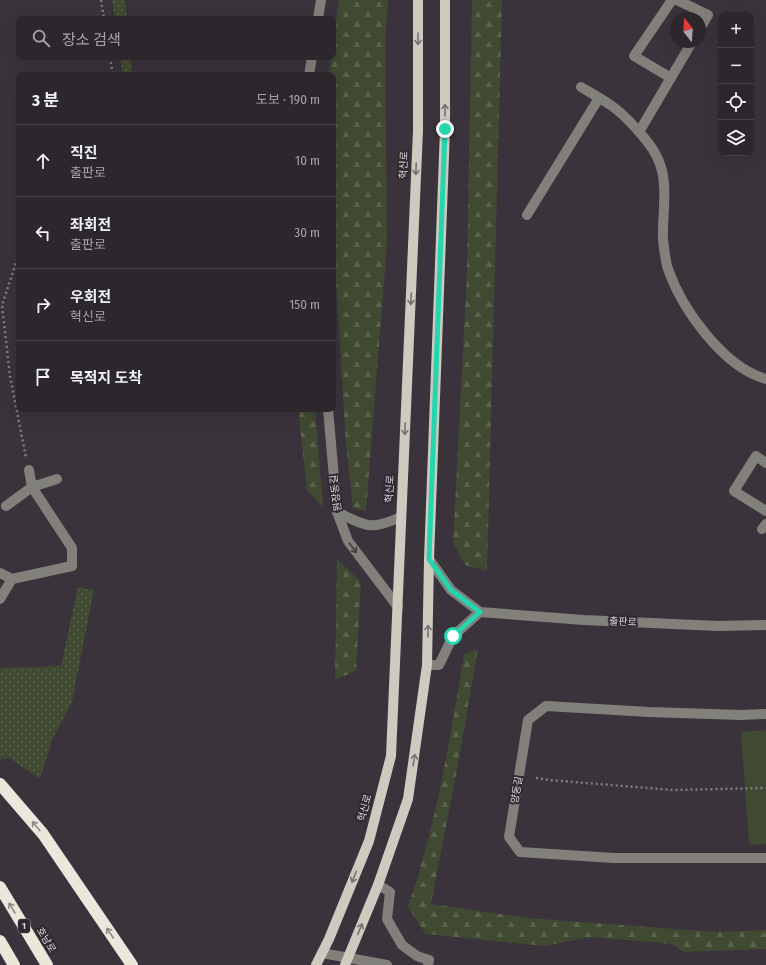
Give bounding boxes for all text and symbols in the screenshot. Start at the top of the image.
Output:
north arrow [670,12,706,48]
map controls [718,12,754,156]
button: + [718,12,754,48]
search box [16,16,336,60]
icon: search [30,27,52,49]
text: 장소 검색 [62,31,121,49]
one-way arrow [414,32,422,45]
button: − [718,48,754,84]
button: locate [718,84,754,120]
text: 3 분 [32,90,59,111]
text: 도보 · 190 m [256,92,320,107]
one-way arrow [441,104,449,117]
route end [436,120,454,138]
button: layers [718,120,754,156]
text: 직진 [70,144,98,162]
icon: ahead [32,150,54,172]
street label: 혁신로 [398,151,410,179]
text: 10 m [295,153,320,168]
one-way arrow [413,162,420,175]
text: 출판로 [70,165,106,180]
text: 좌회전 [70,216,111,234]
icon: left [32,222,54,244]
text: 30 m [294,225,320,240]
text: 출판로 [70,237,106,252]
text: 우회전 [70,288,111,306]
one-way arrow [407,292,414,305]
icon: right [32,294,54,316]
text: 150 m [289,297,320,312]
text: 혁신로 [70,309,106,324]
icon: arrive [32,366,54,388]
text: 목적지 도착 [70,369,142,387]
one-way arrow [401,422,409,435]
street label: 원장동길 [328,474,344,512]
street label: 혁신로 [383,475,397,503]
one-way arrow [349,542,357,553]
street label: 출판로 [609,616,637,628]
one-way arrow [424,625,432,638]
route start [444,627,462,645]
one-way arrow [410,754,418,767]
street label: 양동길 [509,775,525,805]
street label: 혁신로 [356,793,374,823]
one-way arrow [32,822,41,832]
one-way arrow [350,871,357,883]
one-way arrow [8,902,16,914]
road number: 1 [18,919,30,933]
one-way arrow [357,924,365,936]
street label: 호남로 [34,925,58,955]
one-way arrow [106,928,114,939]

